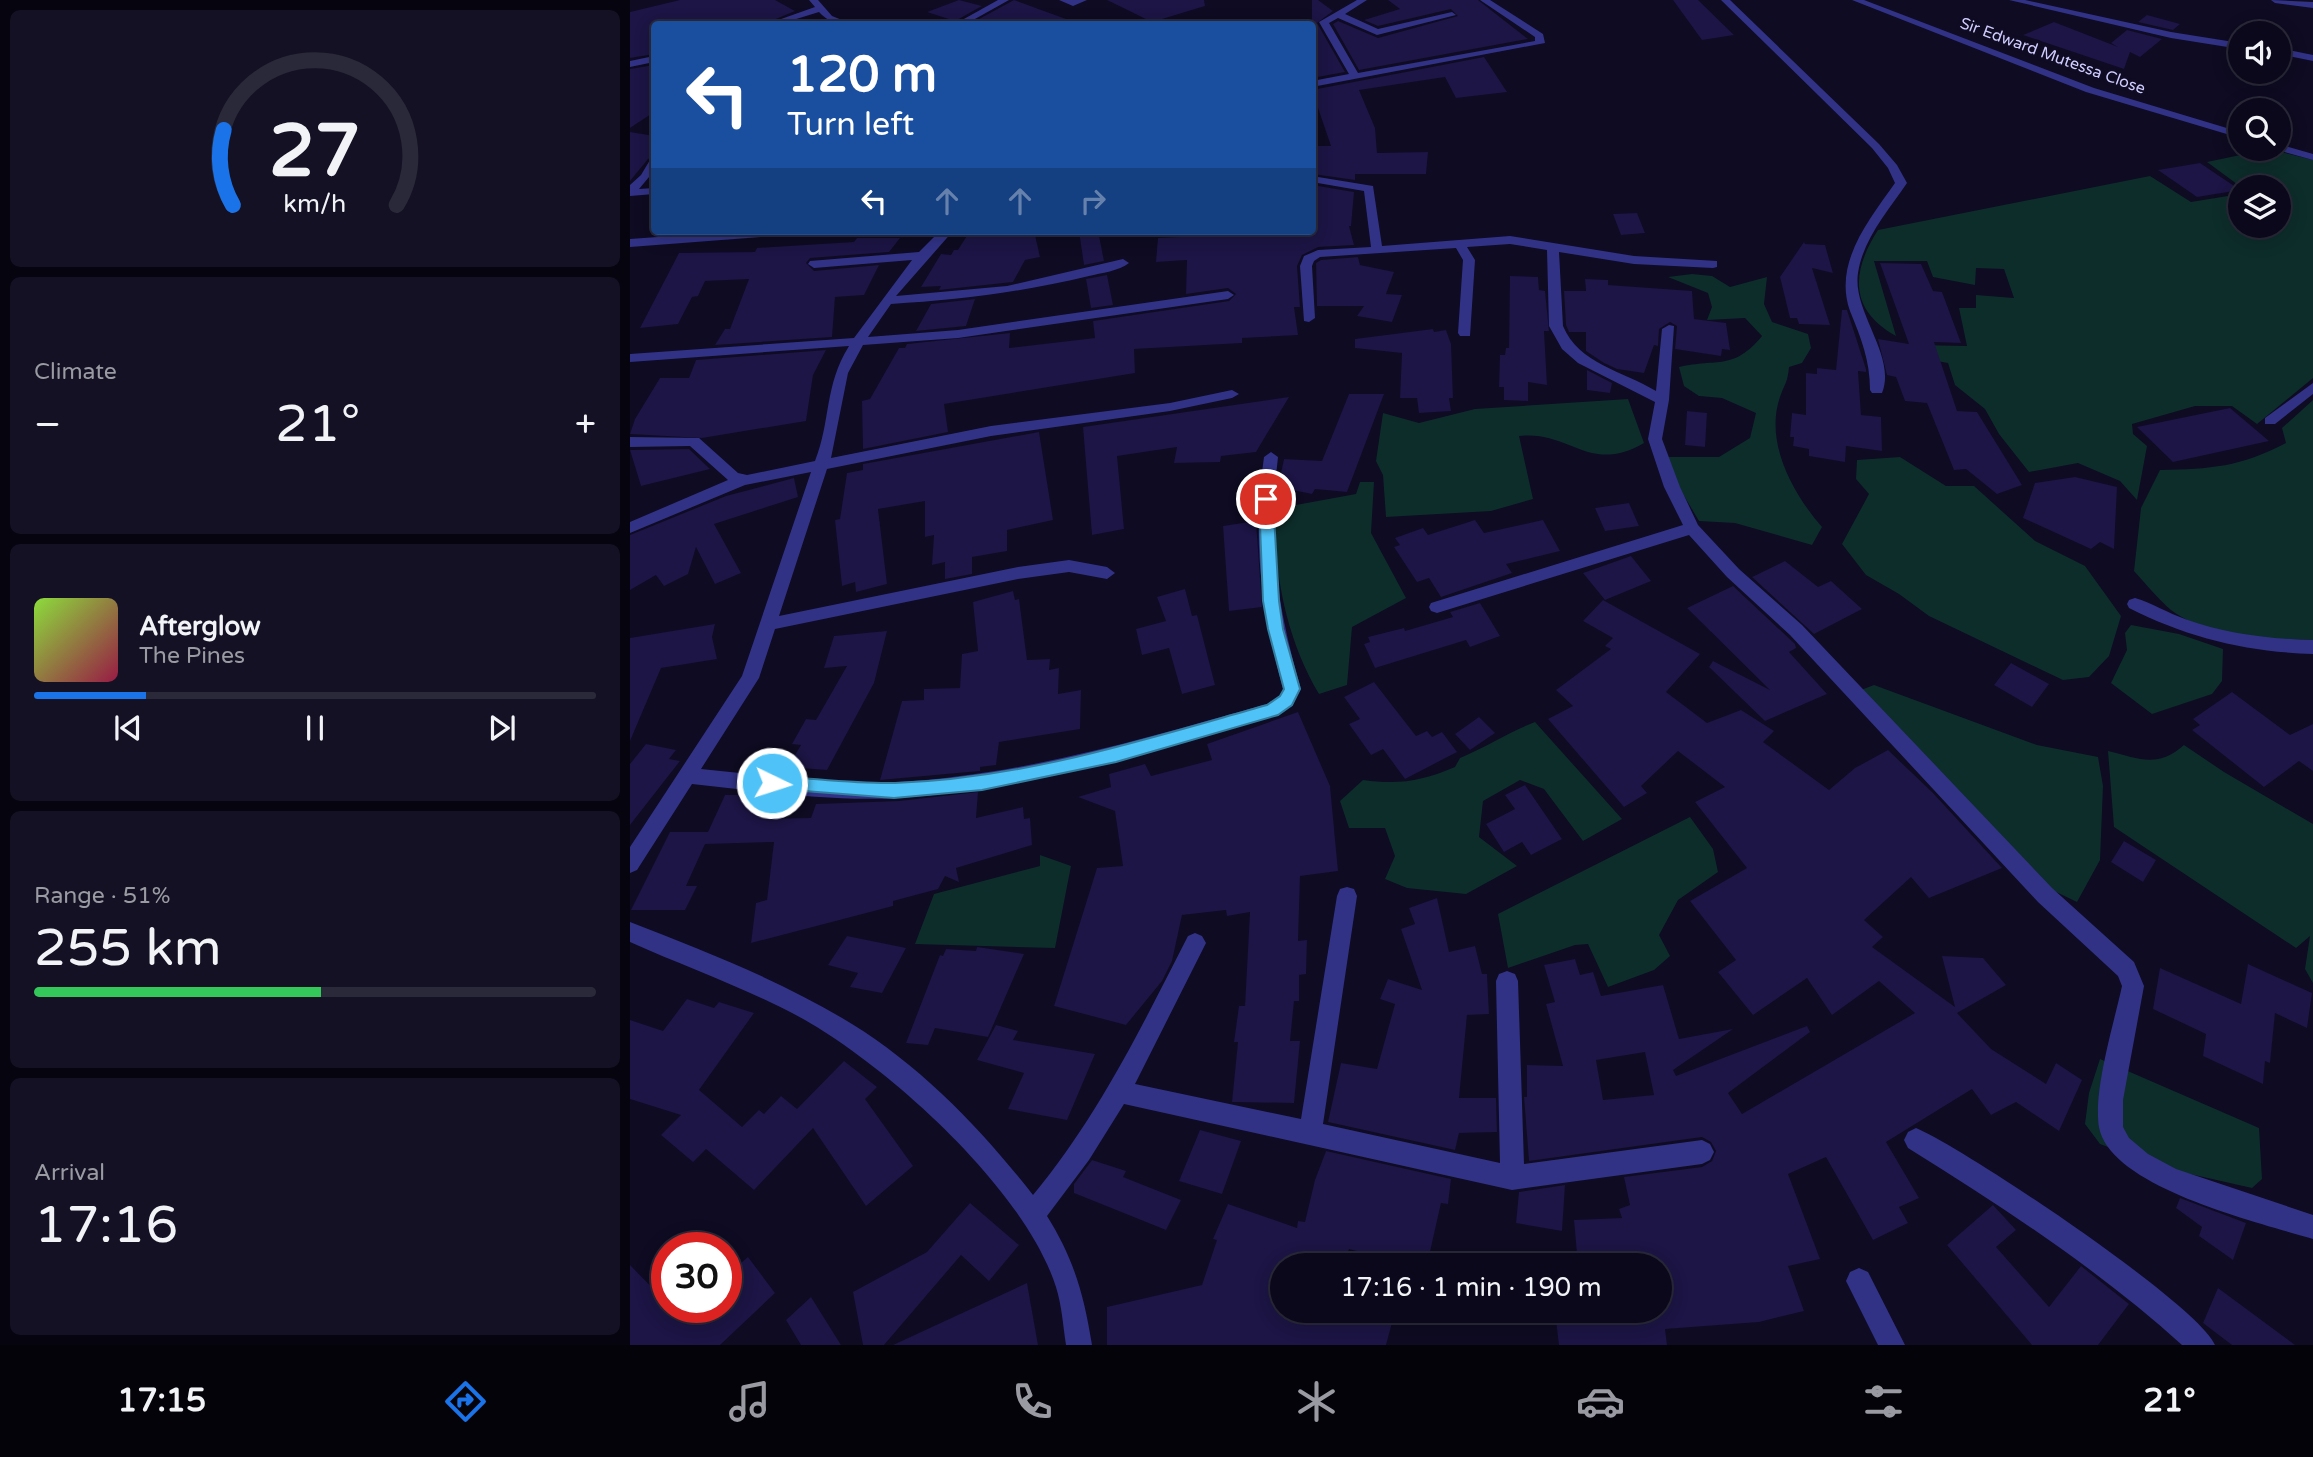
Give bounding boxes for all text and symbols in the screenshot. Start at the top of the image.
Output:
street label: Sir Edward Mutessa Close [1957,13,2148,99]
map controls [2228,21,2291,238]
button: sound [2228,21,2291,84]
text: 120 m [787,46,937,105]
icon: left [672,49,763,140]
button: search [2228,98,2291,161]
text: Turn left [787,106,914,144]
text: 27 [269,108,361,196]
button: layers [2228,175,2291,238]
icon: left [855,182,893,220]
icon: ahead [928,182,966,220]
icon: ahead [1001,182,1039,220]
icon: right [1074,182,1112,220]
text: km/h [284,188,346,218]
text: Climate [34,358,117,386]
text: 21° [275,393,360,456]
text: − [34,402,61,448]
text: + [575,402,596,448]
pin [1236,469,1296,529]
icon: arrive [1247,480,1285,518]
text: Afterglow [139,611,261,642]
text: The Pines [139,642,245,670]
icon: previous [109,709,147,747]
icon: pause [296,709,334,747]
icon: next [483,709,521,747]
position arrow [735,746,809,820]
text: Range · 51% [34,882,170,910]
text: 255 km [34,917,222,980]
text: Arrival [34,1159,105,1187]
text: 17:16 [34,1194,178,1257]
speed limit sign: 30 [651,1232,742,1323]
text: 17:16 · 1 min · 190 m [1340,1272,1602,1303]
icon: directions [441,1377,490,1426]
icon: music [725,1377,774,1426]
icon: phone [1008,1377,1057,1426]
icon: climate [1292,1377,1341,1426]
icon: car [1576,1377,1625,1426]
icon: filters [1859,1377,1908,1426]
text: 17:15 [117,1382,206,1420]
text: 21° [2143,1382,2196,1420]

